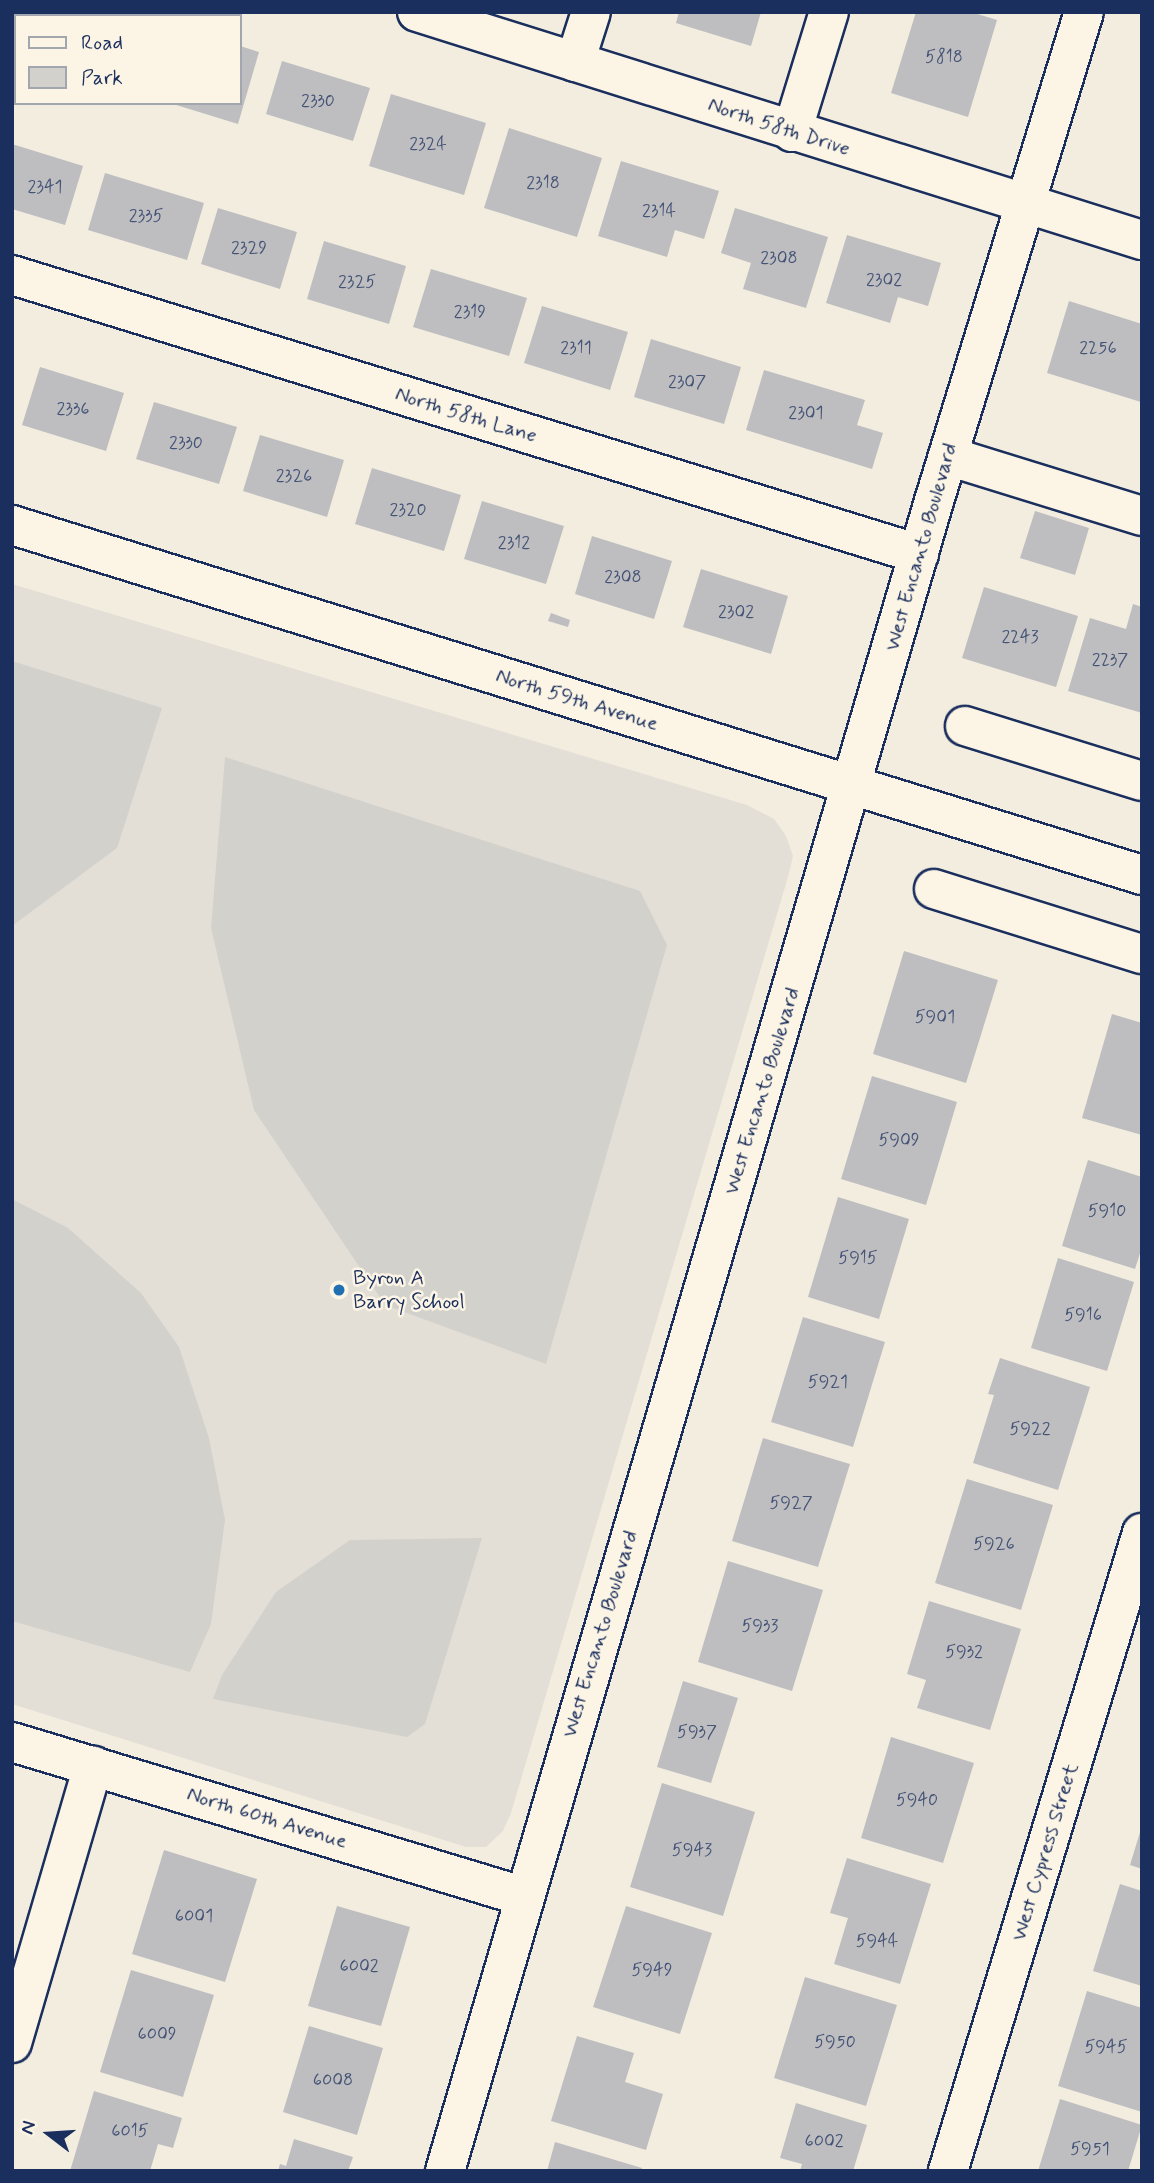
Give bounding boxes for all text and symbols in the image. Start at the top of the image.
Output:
legend [14,14,242,105]
text: Road [81,29,123,57]
house number: 5818 [925,46,963,68]
text: Park [81,64,123,92]
house number: 2330 [301,90,335,112]
street label: North 58th Drive [705,92,853,162]
house number: 2324 [409,133,447,155]
house number: 2318 [526,172,560,194]
house number: 2341 [27,176,63,198]
house number: 2314 [642,200,676,222]
house number: 2335 [129,205,163,227]
house number: 2329 [231,237,267,259]
house number: 2308 [760,247,798,269]
house number: 2302 [866,269,902,291]
house number: 2325 [338,271,376,293]
house number: 2319 [454,301,486,323]
house number: 2311 [560,337,592,359]
house number: 2256 [1079,337,1117,359]
house number: 2307 [668,371,706,393]
street label: North 58th Lane [392,381,540,449]
house number: 2336 [57,398,89,420]
house number: 2301 [788,402,824,424]
house number: 2330 [169,432,203,454]
street label: West Encanto Boulevard [879,440,963,654]
house number: 2326 [276,465,312,487]
house number: 2320 [389,499,427,521]
house number: 2312 [498,532,530,554]
house number: 2308 [604,566,642,588]
house number: 2302 [718,601,754,623]
house number: 2243 [1001,626,1039,648]
house number: 2237 [1092,649,1128,671]
street label: North 59th Avenue [493,663,661,737]
street label: West Encanto Boulevard [718,984,806,1198]
house number: 5901 [915,1006,955,1028]
house number: 5909 [878,1129,920,1151]
house number: 5910 [1088,1200,1126,1222]
house number: 5915 [838,1247,878,1269]
place label: Byron A Barry School [353,1265,466,1315]
marker: Byron A Barry School [331,1282,347,1298]
house number: 5916 [1064,1304,1102,1326]
house number: 5921 [808,1371,848,1393]
house number: 5922 [1009,1418,1051,1440]
house number: 5927 [769,1492,813,1514]
street label: West Encanto Boulevard [556,1527,644,1741]
house number: 5926 [973,1533,1015,1555]
house number: 5933 [741,1615,779,1637]
house number: 5932 [945,1641,983,1663]
house number: 5937 [677,1721,717,1743]
street label: West Cypress Street [1006,1760,1084,1944]
street label: North 60th Avenue [184,1782,350,1854]
house number: 5940 [896,1789,938,1811]
house number: 5943 [672,1839,712,1861]
house number: 6001 [175,1905,213,1927]
house number: 5944 [856,1930,898,1952]
house number: 6002 [339,1955,379,1977]
house number: 5949 [632,1959,672,1981]
house number: 6009 [137,2023,177,2045]
house number: 5950 [814,2031,856,2053]
house number: 5945 [1085,2036,1127,2058]
house number: 6008 [313,2069,353,2091]
north arrow [14,2099,84,2169]
text: N [15,2118,42,2137]
house number: 6015 [111,2120,149,2142]
house number: 6002 [804,2130,844,2152]
house number: 5951 [1070,2138,1110,2160]

